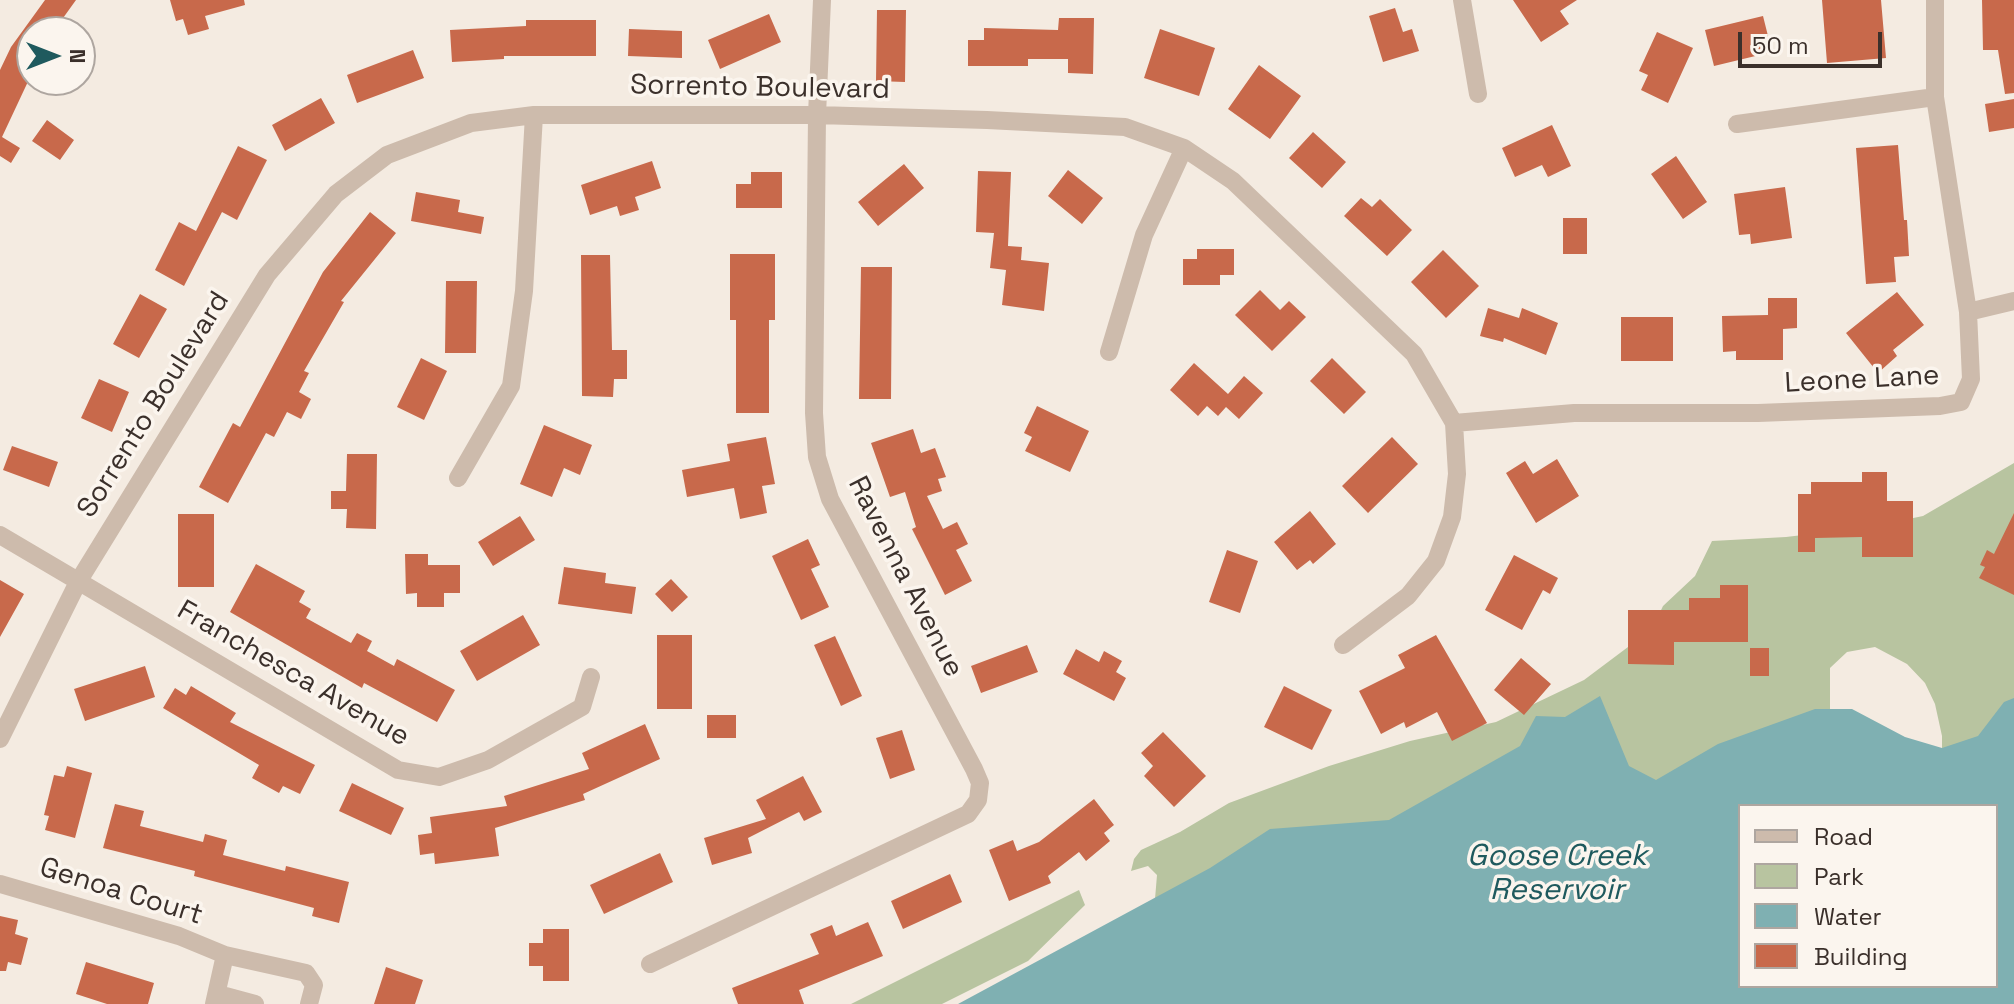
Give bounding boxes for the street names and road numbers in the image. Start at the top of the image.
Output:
street label: Sorrento Boulevard [630,69,890,107]
street label: Sorrento Boulevard [71,286,237,524]
street label: Leone Lane [1784,359,1940,401]
street label: Ravenna Avenue [840,471,970,683]
street label: Franchesca Avenue [171,594,415,754]
street label: Genoa Court [35,851,207,933]

